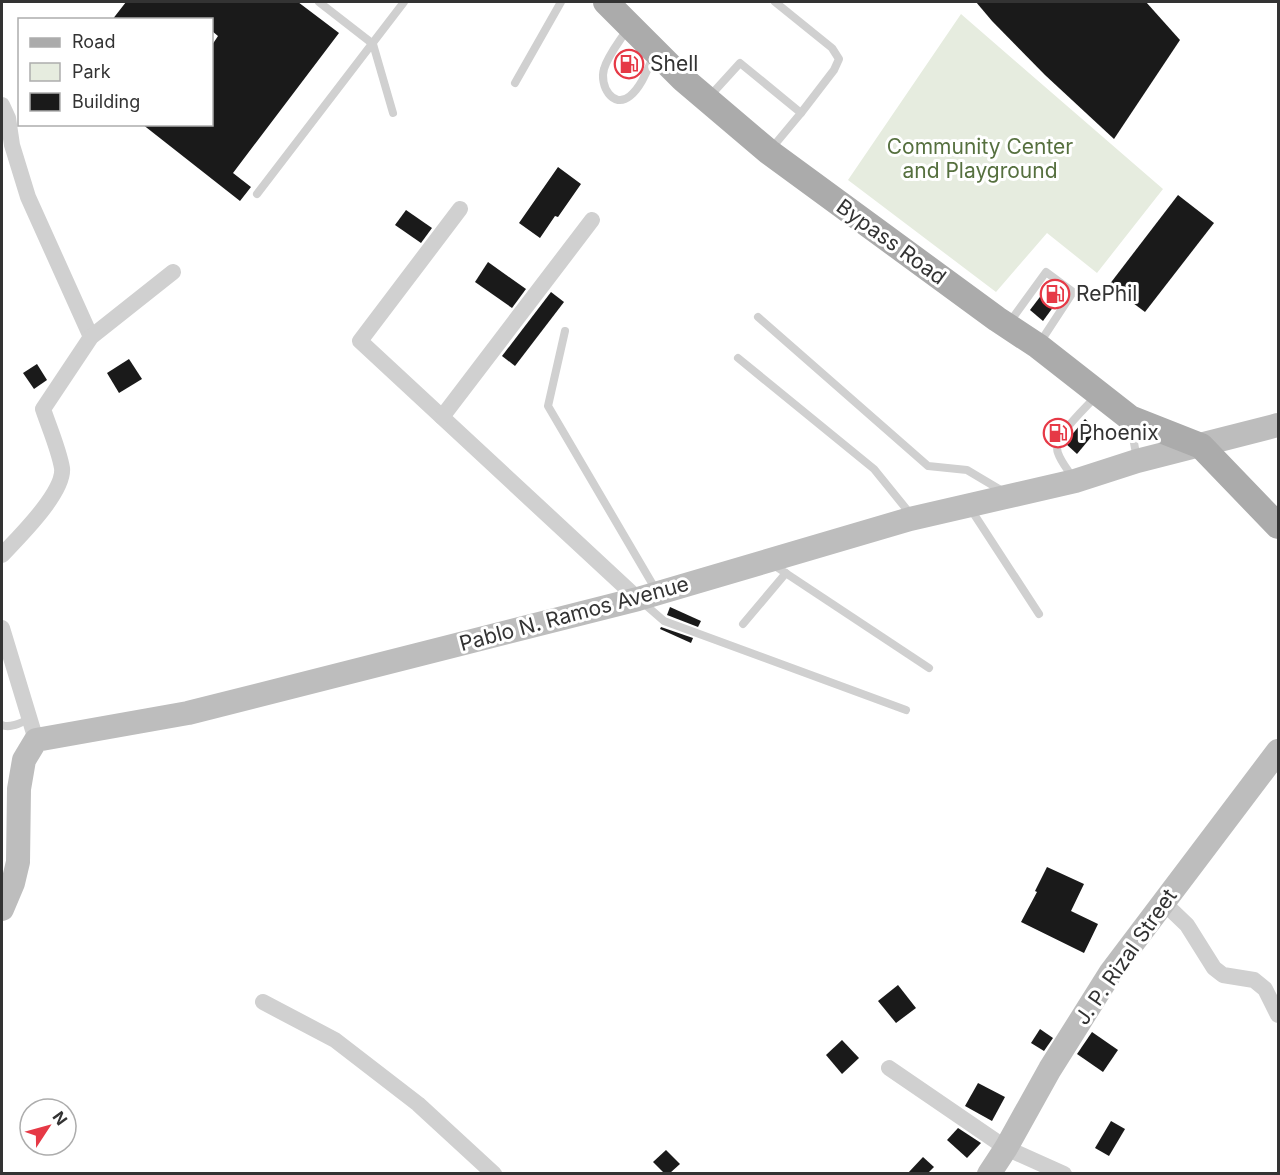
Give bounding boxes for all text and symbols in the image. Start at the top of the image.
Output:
legend [18,18,213,126]
text: Road [72,31,115,52]
fuel station icon: Shell [613,48,645,80]
place label: Shell [650,51,698,76]
text: Park [72,61,111,82]
text: Building [72,91,140,112]
park label: Community Center and Playground [887,134,1073,183]
street label: Bypass Road [832,194,951,290]
fuel station icon: RePhil [1039,278,1071,310]
place label: RePhil [1076,281,1137,306]
fuel station icon: Phoenix [1042,417,1074,449]
place label: Phoenix [1079,420,1159,445]
street label: Pablo N. Ramos Avenue [456,571,691,656]
street label: J. P. Rizal Street [1069,884,1182,1029]
north arrow [18,1097,78,1157]
text: N [48,1107,72,1129]

